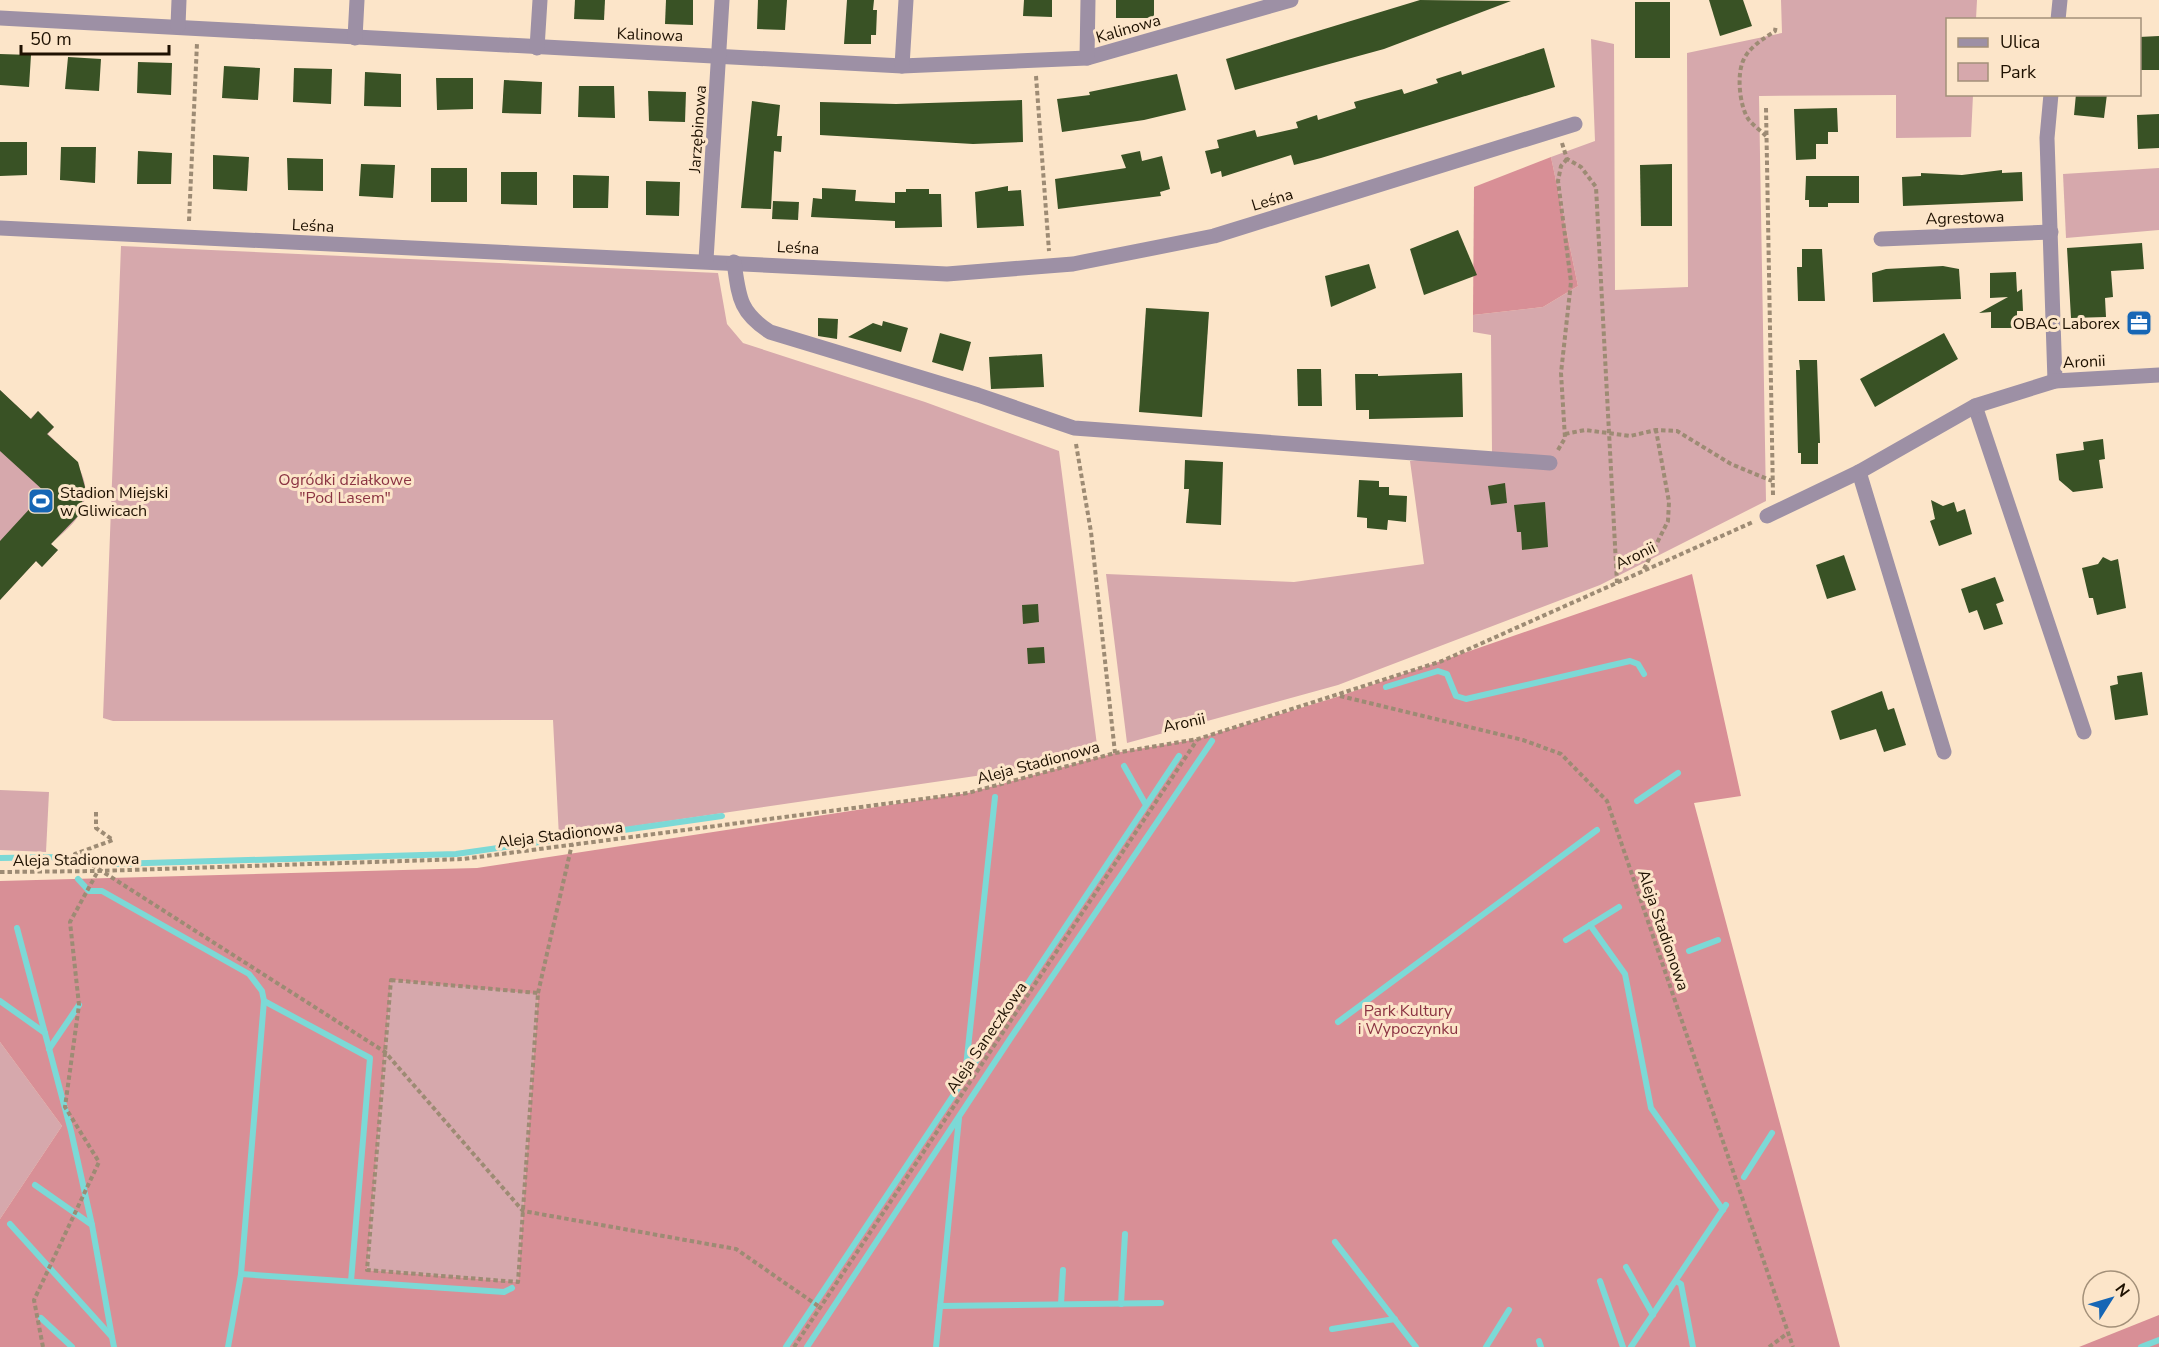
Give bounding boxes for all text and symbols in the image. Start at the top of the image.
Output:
street label: Kalinowa [1093,9,1163,49]
scale bar [21,18,170,56]
legend [1946,18,2141,96]
street label: Kalinowa [616,23,684,47]
text: 50 m [30,27,72,51]
text: Ulica [2000,30,2040,54]
text: Park [2000,60,2037,84]
street label: Jarzębinowa [684,84,712,175]
street label: Leśna [1249,183,1296,217]
street label: Agrestowa [1925,206,2005,230]
street label: Leśna [291,214,335,238]
street label: Leśna [776,236,820,260]
office icon: OBAC Laborex [2124,308,2154,338]
place label: OBAC Laborex [2013,313,2121,335]
street label: Aronii [2062,350,2106,374]
park label: Ogródki działkowe "Pod Lasem" [278,469,412,509]
place label: Stadion Miejski w Gliwicach [60,482,168,522]
sports icon: Stadion Miejski w Gliwicach [26,486,56,516]
street label: Aronii [1611,537,1659,575]
street label: Aronii [1161,708,1207,738]
street label: Aleja Stadionowa [974,736,1102,790]
street label: Aleja Stadionowa [496,816,624,854]
street label: Aleja Stadionowa [12,848,140,872]
street label: Aleja Stadionowa [1632,867,1694,994]
street label: Aleja Saneczkowa [941,977,1032,1098]
park label: Park Kultury i Wypoczynku [1358,1000,1458,1040]
north arrow [2081,1269,2141,1329]
text: N [2110,1279,2135,1302]

